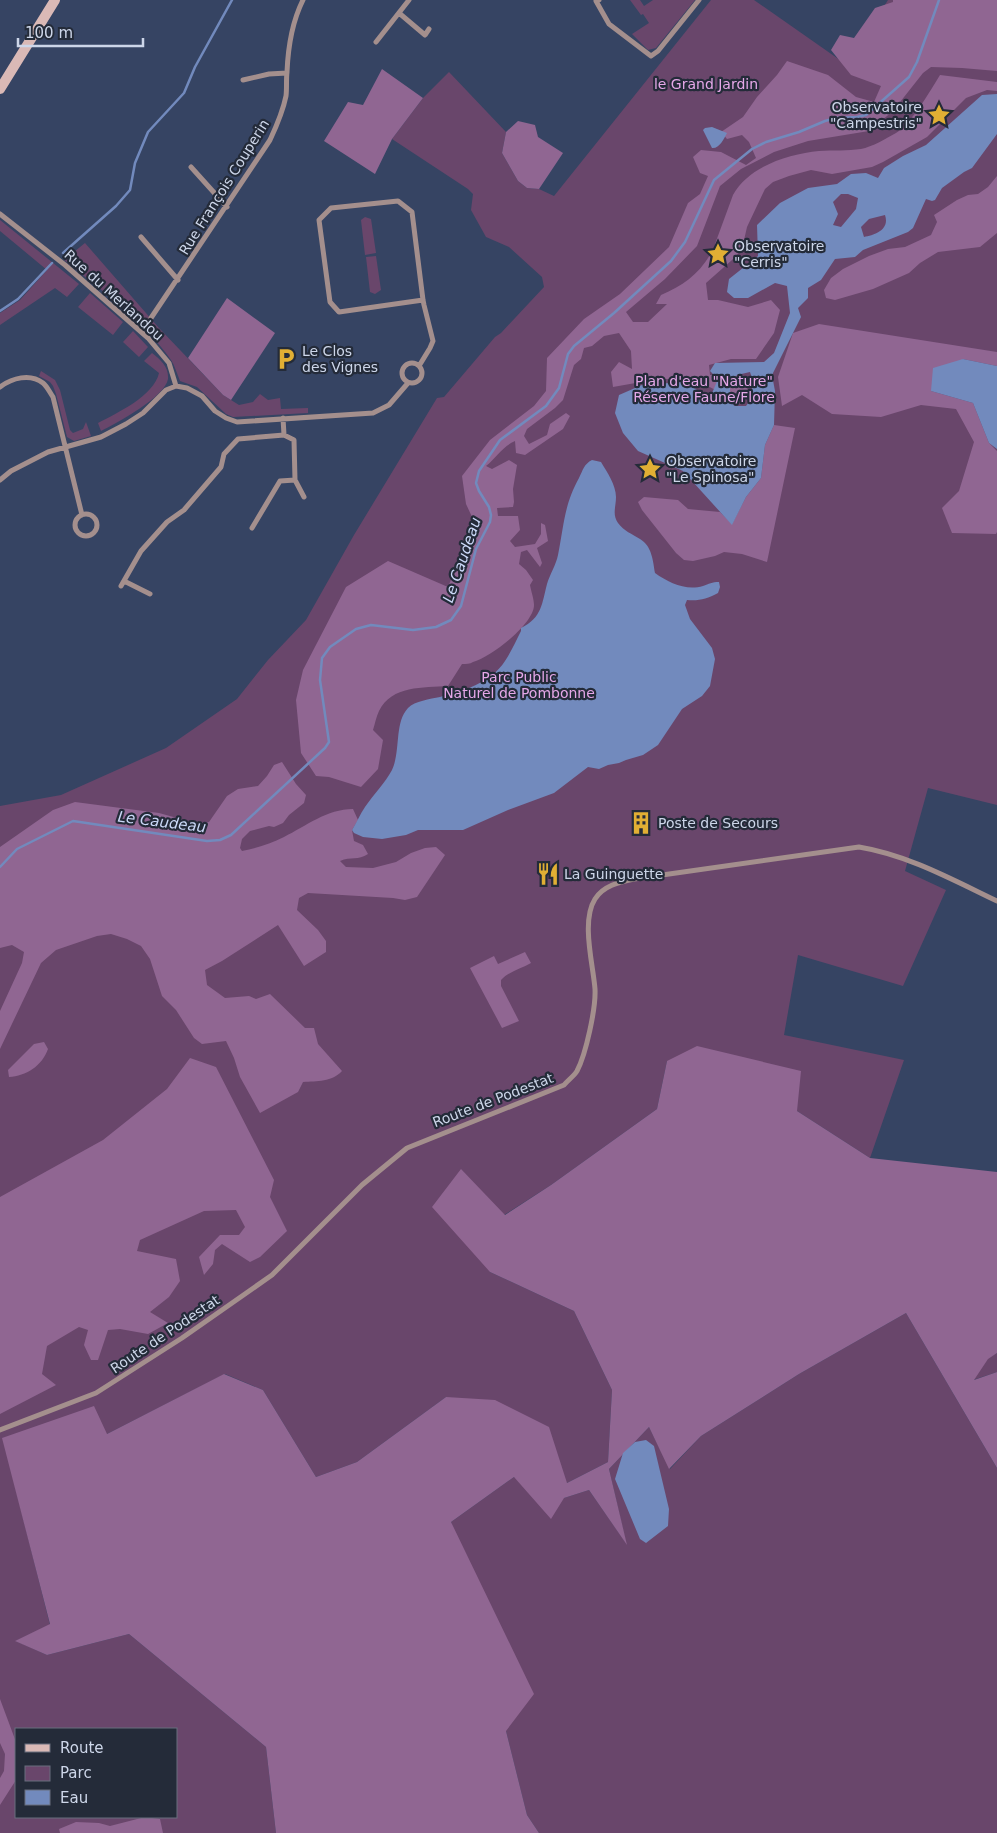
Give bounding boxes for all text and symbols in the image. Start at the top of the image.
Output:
scale bar [18,15,142,47]
text: 100 m [25,24,73,42]
park label: le Grand Jardin [654,76,758,92]
place label: Observatoire "Campestris" [830,99,922,131]
place icon: Observatoire "Campestris" [926,102,952,128]
street label: Rue François Couperin [176,116,272,258]
place label: Observatoire "Cerris" [734,238,824,270]
place icon: Observatoire "Cerris" [705,241,731,267]
street label: Rue du Merlandou [61,246,167,344]
place label: Le Clos des Vignes [302,343,378,375]
parking icon: Le Clos des Vignes [273,346,299,372]
park label: Plan d'eau "Nature" Réserve Faune/Flore [633,373,775,405]
place label: Observatoire "Le Spinosa" [666,453,756,485]
place icon: Observatoire "Le Spinosa" [637,456,663,482]
water label: Le Caudeau [439,515,485,605]
park label: Parc Public Naturel de Pombonne [443,669,595,701]
water label: Le Caudeau [117,808,207,836]
building icon: Poste de Secours [628,810,654,836]
place label: Poste de Secours [658,815,778,831]
restaurant icon: La Guinguette [535,861,561,887]
place label: La Guinguette [564,866,663,882]
street label: Route de Podestat [430,1069,556,1130]
street label: Route de Podestat [108,1291,223,1376]
legend [15,1728,178,1818]
text: Route [60,1739,104,1757]
text: Parc [60,1764,92,1782]
text: Eau [60,1789,88,1807]

